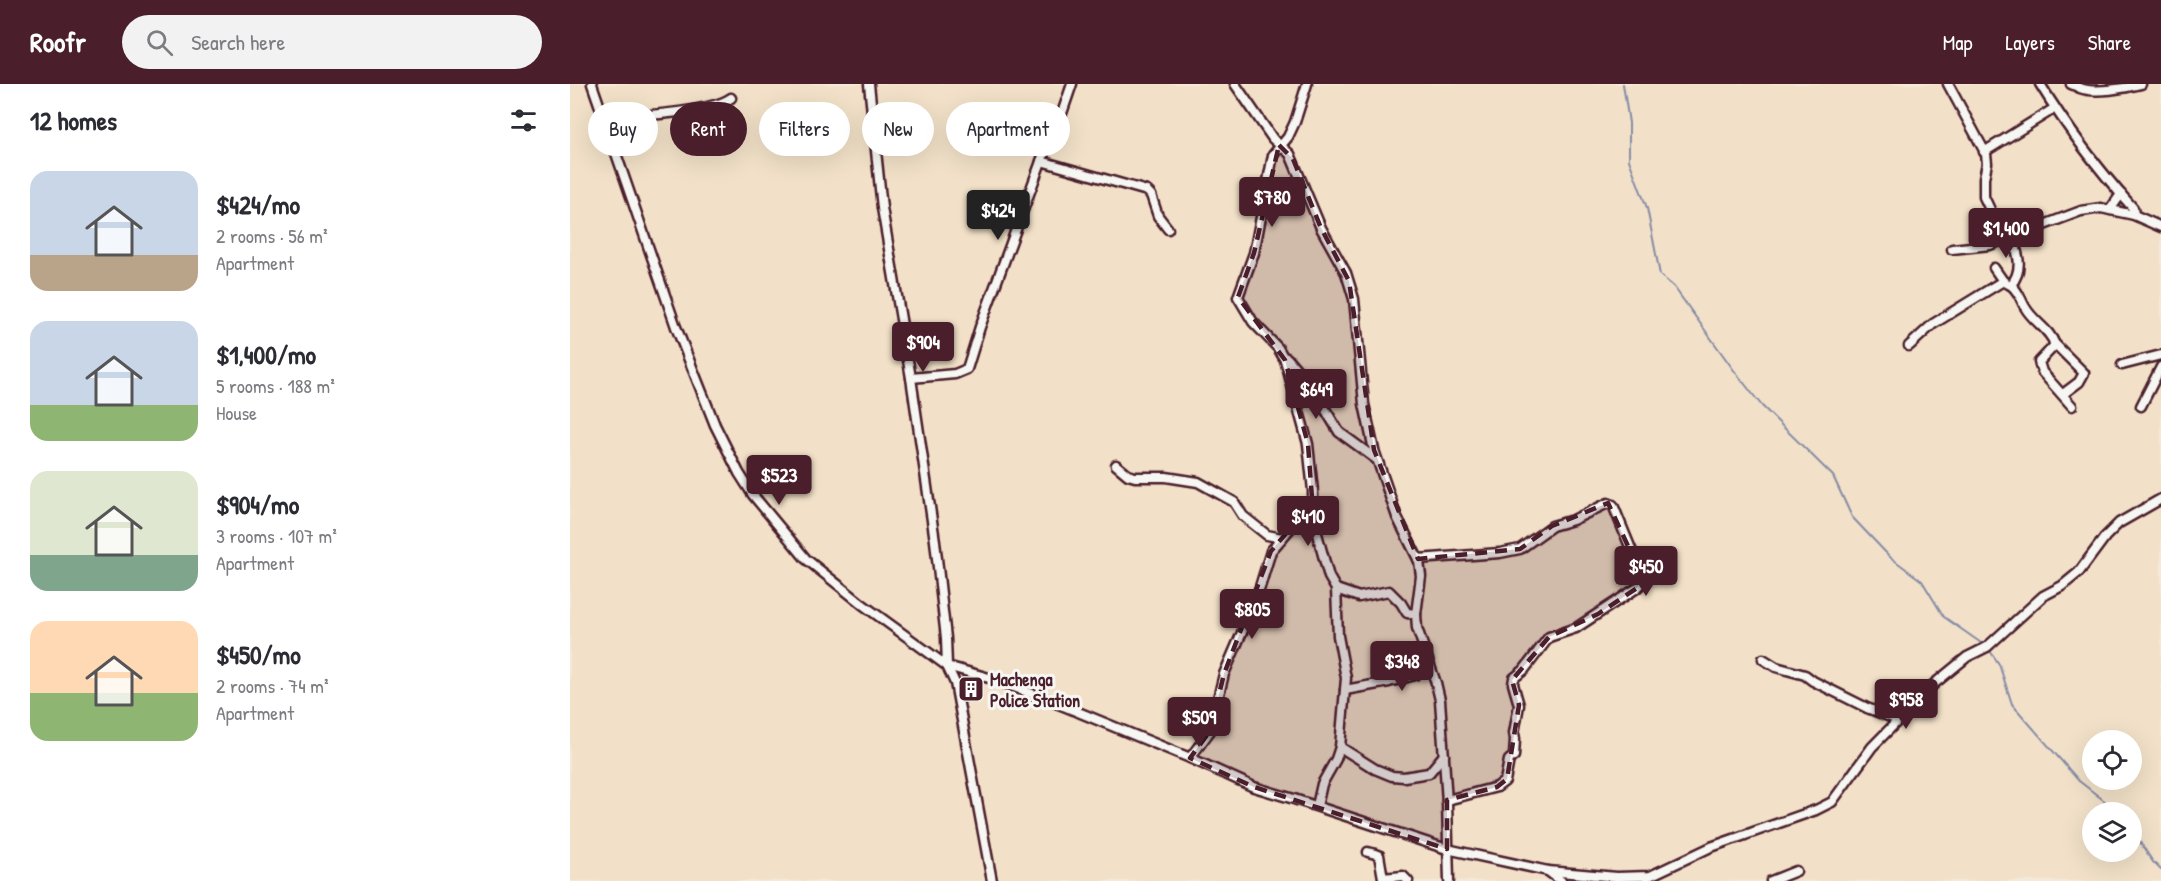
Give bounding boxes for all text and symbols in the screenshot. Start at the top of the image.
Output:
search box [122,15,542,69]
text: Roofr [30,23,86,61]
icon: search [143,26,176,59]
text: Search here [191,27,285,57]
text: Map [1943,28,1972,57]
text: Layers [2005,28,2055,57]
text: Share [2088,28,2131,57]
chip: Buy [588,102,658,156]
chip: Rent [670,102,747,156]
chip: Filters [759,102,850,156]
chip: New [862,102,934,156]
chip: Apartment [946,102,1070,156]
text: 12 homes [30,103,117,138]
icon: filters [507,104,540,137]
pin: $780 [1236,177,1308,228]
text: $780 [1253,183,1291,210]
text: $424/mo [216,187,300,222]
pin: $424 [962,190,1034,241]
icon: home [78,195,150,267]
text: $424 [981,196,1015,223]
pin: $1,400 [1957,208,2055,259]
text: $1,400 [1983,214,2029,241]
text: 2 rooms · 56 m² [216,222,328,249]
text: Apartment [216,249,294,276]
pin: $904 [887,322,959,373]
text: $904 [906,328,940,355]
text: $1,400/mo [216,337,316,372]
icon: home [78,345,150,417]
pin: $649 [1280,369,1352,420]
text: 5 rooms · 188 m² [216,372,335,399]
text: $649 [1300,375,1332,402]
text: House [216,399,257,426]
pin: $523 [743,455,815,506]
text: $523 [761,461,797,488]
text: $904/mo [216,487,299,522]
icon: home [78,495,150,567]
pin: $410 [1272,496,1344,547]
text: $410 [1291,502,1325,529]
text: 3 rooms · 107 m² [216,522,337,549]
pin: $450 [1610,546,1682,597]
text: Apartment [216,549,294,576]
text: $450 [1628,552,1664,579]
pin: $805 [1216,589,1288,640]
text: $805 [1234,595,1270,622]
text: $450/mo [216,637,301,672]
pin: $348 [1366,641,1438,692]
icon: home [78,645,150,717]
text: $348 [1384,647,1420,674]
place label: Machenga Police Station [990,667,1080,713]
text: 2 rooms · 74 m² [216,672,328,699]
building icon: Machenga Police Station [956,674,986,704]
pin: $958 [1870,679,1942,730]
text: $958 [1889,685,1923,712]
pin: $509 [1163,697,1235,748]
text: Apartment [216,699,294,726]
text: $509 [1182,703,1216,730]
map controls [2082,730,2142,862]
button: locate [2082,730,2142,790]
button: layers [2082,802,2142,862]

